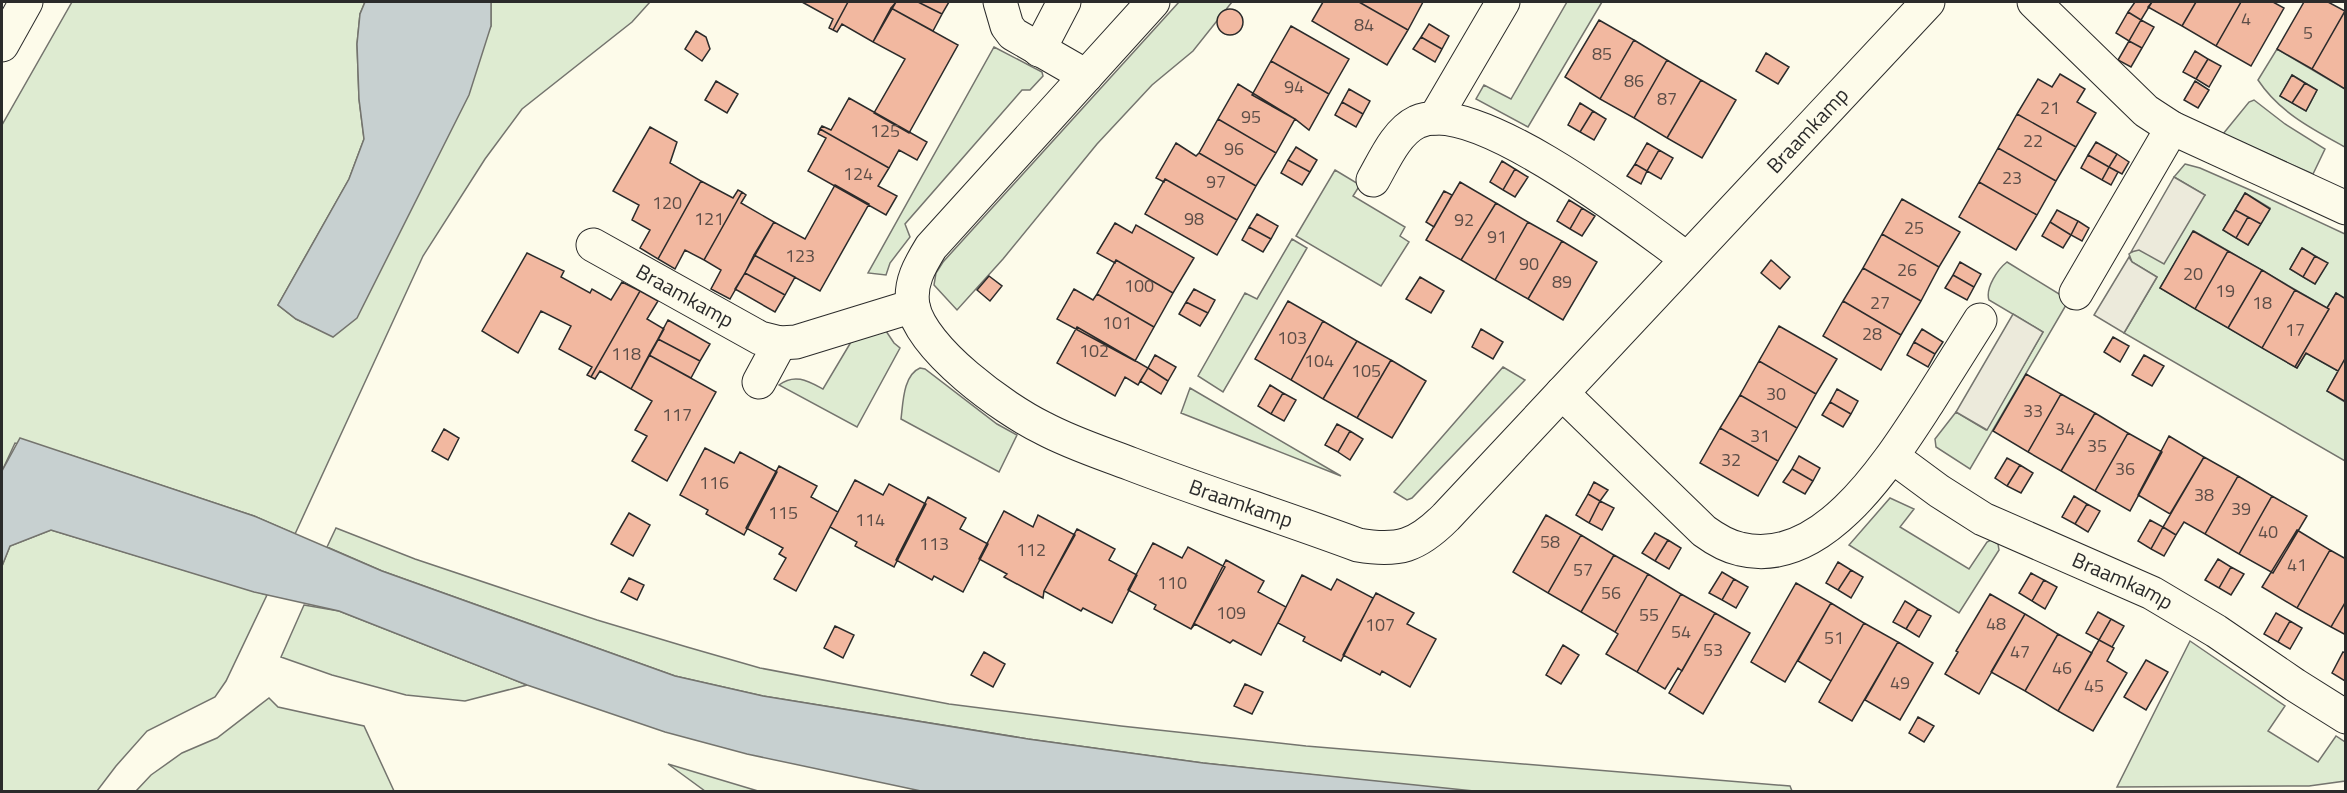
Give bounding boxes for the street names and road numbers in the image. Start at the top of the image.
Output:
street label: Braamkamp [1758,79,1856,180]
street label: Braamkamp [630,255,740,335]
street label: Braamkamp [1185,470,1298,535]
street label: Braamkamp [2067,543,2180,617]

